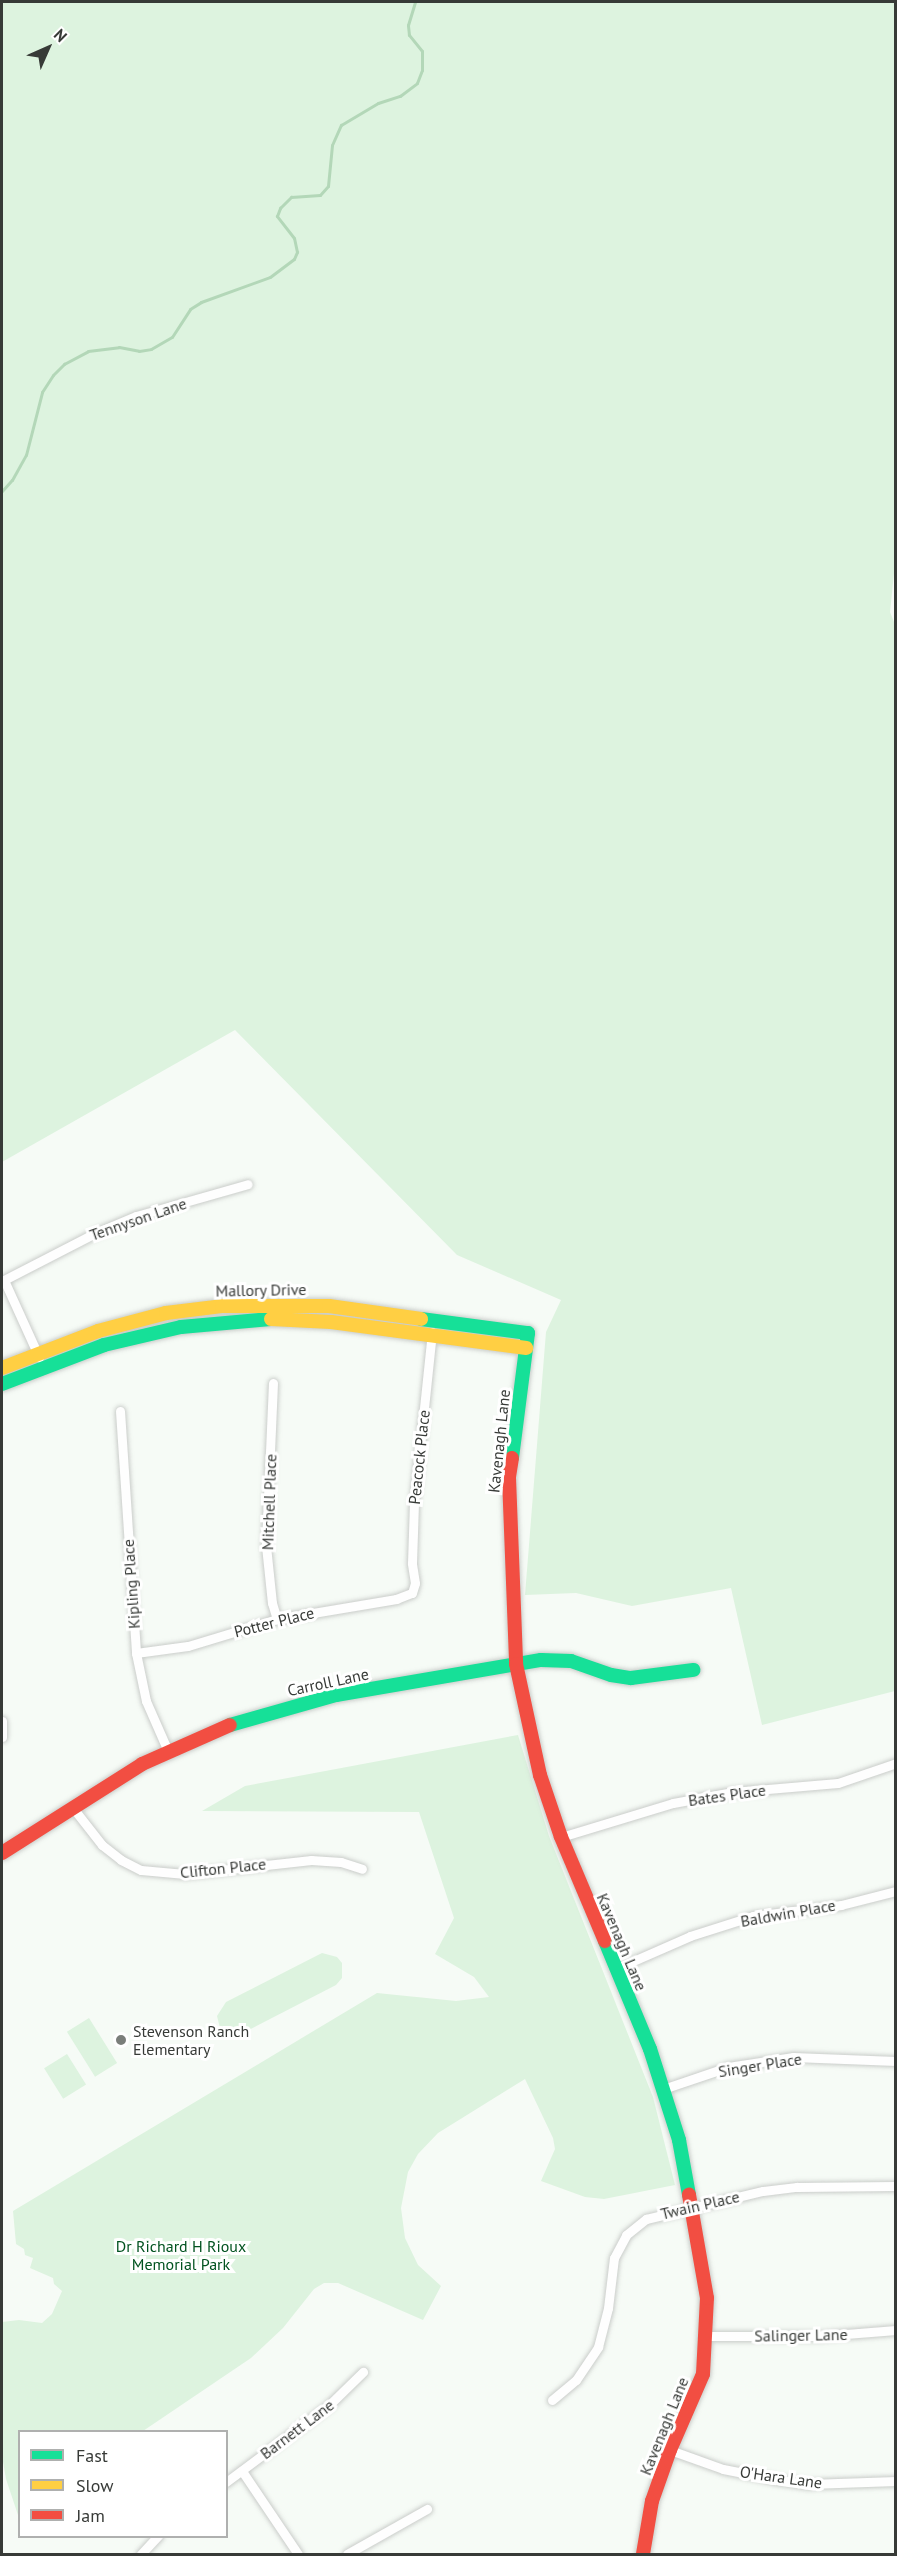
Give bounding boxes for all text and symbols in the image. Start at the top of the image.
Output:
north arrow [18,18,78,78]
text: N [50,24,72,46]
street label: Tennyson Lane [87,1193,189,1245]
street label: Mallory Drive [215,1280,307,1300]
street label: Kavenagh Lane [484,1388,514,1494]
street label: Peacock Place [404,1408,434,1506]
street label: Mitchell Place [258,1453,280,1551]
street label: Kipling Place [118,1539,144,1629]
street label: Potter Place [232,1603,316,1641]
street label: Carroll Lane [286,1664,370,1700]
street label: Bates Place [687,1780,767,1810]
street label: Clifton Place [179,1854,267,1882]
street label: Kavenagh Lane [593,1890,651,1994]
street label: Baldwin Place [739,1895,837,1931]
place label: Stevenson Ranch Elementary [133,2021,249,2059]
marker: Stevenson Ranch Elementary [114,2033,128,2047]
street label: Singer Place [717,2049,803,2081]
street label: Twain Place [659,2187,741,2223]
park label: Dr Richard H Rioux Memorial Park [116,2236,246,2274]
street label: Salinger Lane [754,2325,848,2345]
street label: Kavenagh Lane [636,2374,692,2478]
street label: Barnett Lane [256,2395,338,2463]
legend [18,2430,228,2538]
text: Fast [76,2444,108,2467]
street label: O'Hara Lane [739,2462,823,2492]
text: Slow [76,2474,114,2497]
text: Jam [76,2504,105,2527]

